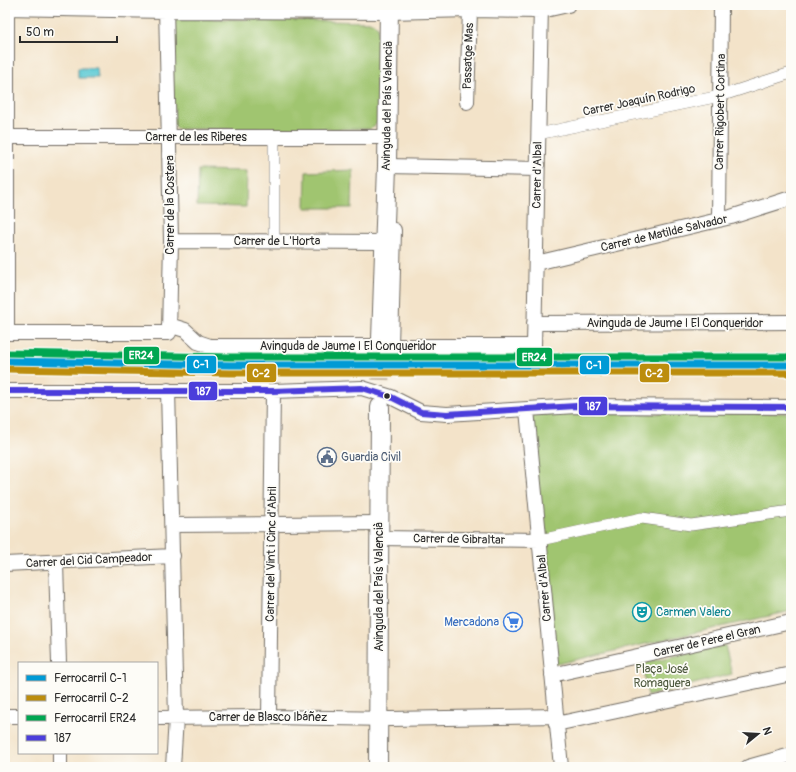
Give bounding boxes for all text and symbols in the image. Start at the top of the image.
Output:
scale bar [20,18,117,44]
street label: Passatge Mas [460,22,477,90]
text: 50 m [26,25,54,40]
street label: Avinguda del País Valencià [379,41,396,171]
street label: Carrer Rigobert Cortina [712,53,729,170]
street label: Carrer Joaquín Rodrigo [582,81,697,120]
street label: Carrer de les Riberes [145,130,247,145]
street label: Carrer d'Albal [529,141,546,209]
street label: Carrer de la Costera [163,155,178,255]
street label: Carrer de Matilde Salvador [599,211,730,255]
street label: Carrer de L'Horta [234,234,321,249]
street label: Avinguda de Jaume I El Conqueridor [587,316,764,331]
street label: Avinguda de Jaume I El Conqueridor [260,339,437,354]
line badge: ER24 [123,346,160,365]
line badge: ER24 [516,347,553,367]
text: ER24 [129,349,154,362]
text: ER24 [522,351,547,364]
line badge: C-1 [186,355,217,374]
line badge: C-1 [579,355,610,375]
text: C-1 [193,358,209,371]
text: C-1 [586,359,602,372]
line badge: C-2 [246,363,277,383]
line badge: C-2 [639,363,670,383]
text: C-2 [252,367,270,380]
text: C-2 [645,367,663,380]
line badge: 187 [188,381,218,401]
text: 187 [195,385,211,398]
unlabelled marker [382,391,392,401]
line badge: 187 [578,396,608,416]
text: 187 [585,400,601,413]
public building icon: Guardia Civil [316,446,338,468]
place label: Guardia Civil [341,450,401,465]
street label: Carrer del Vint i Cinc d'Abril [263,486,280,622]
street label: Avinguda del País Valencià [372,522,387,652]
street label: Carrer de Gibraltar [413,531,506,548]
street label: Carrer del Cid Campeador [25,550,153,571]
street label: Carrer d'Albal [534,554,555,622]
theatre icon: Carmen Valero [631,601,653,623]
place label: Carmen Valero [656,605,732,620]
supermarket icon: Mercadona [502,611,524,633]
place label: Mercadona [444,615,499,630]
street label: Carrer de Pere el Gran [652,622,762,661]
legend [18,662,158,754]
park label: Plaça José Romaguera [633,662,691,691]
text: Ferrocarril C-1 [54,671,127,686]
text: Ferrocarril C-2 [54,691,129,706]
street label: Carrer de Blasco Ibáñez [209,710,327,725]
text: Ferrocarril ER24 [54,711,136,726]
north arrow [738,714,778,754]
text: N [760,726,775,737]
text: 187 [54,731,72,746]

